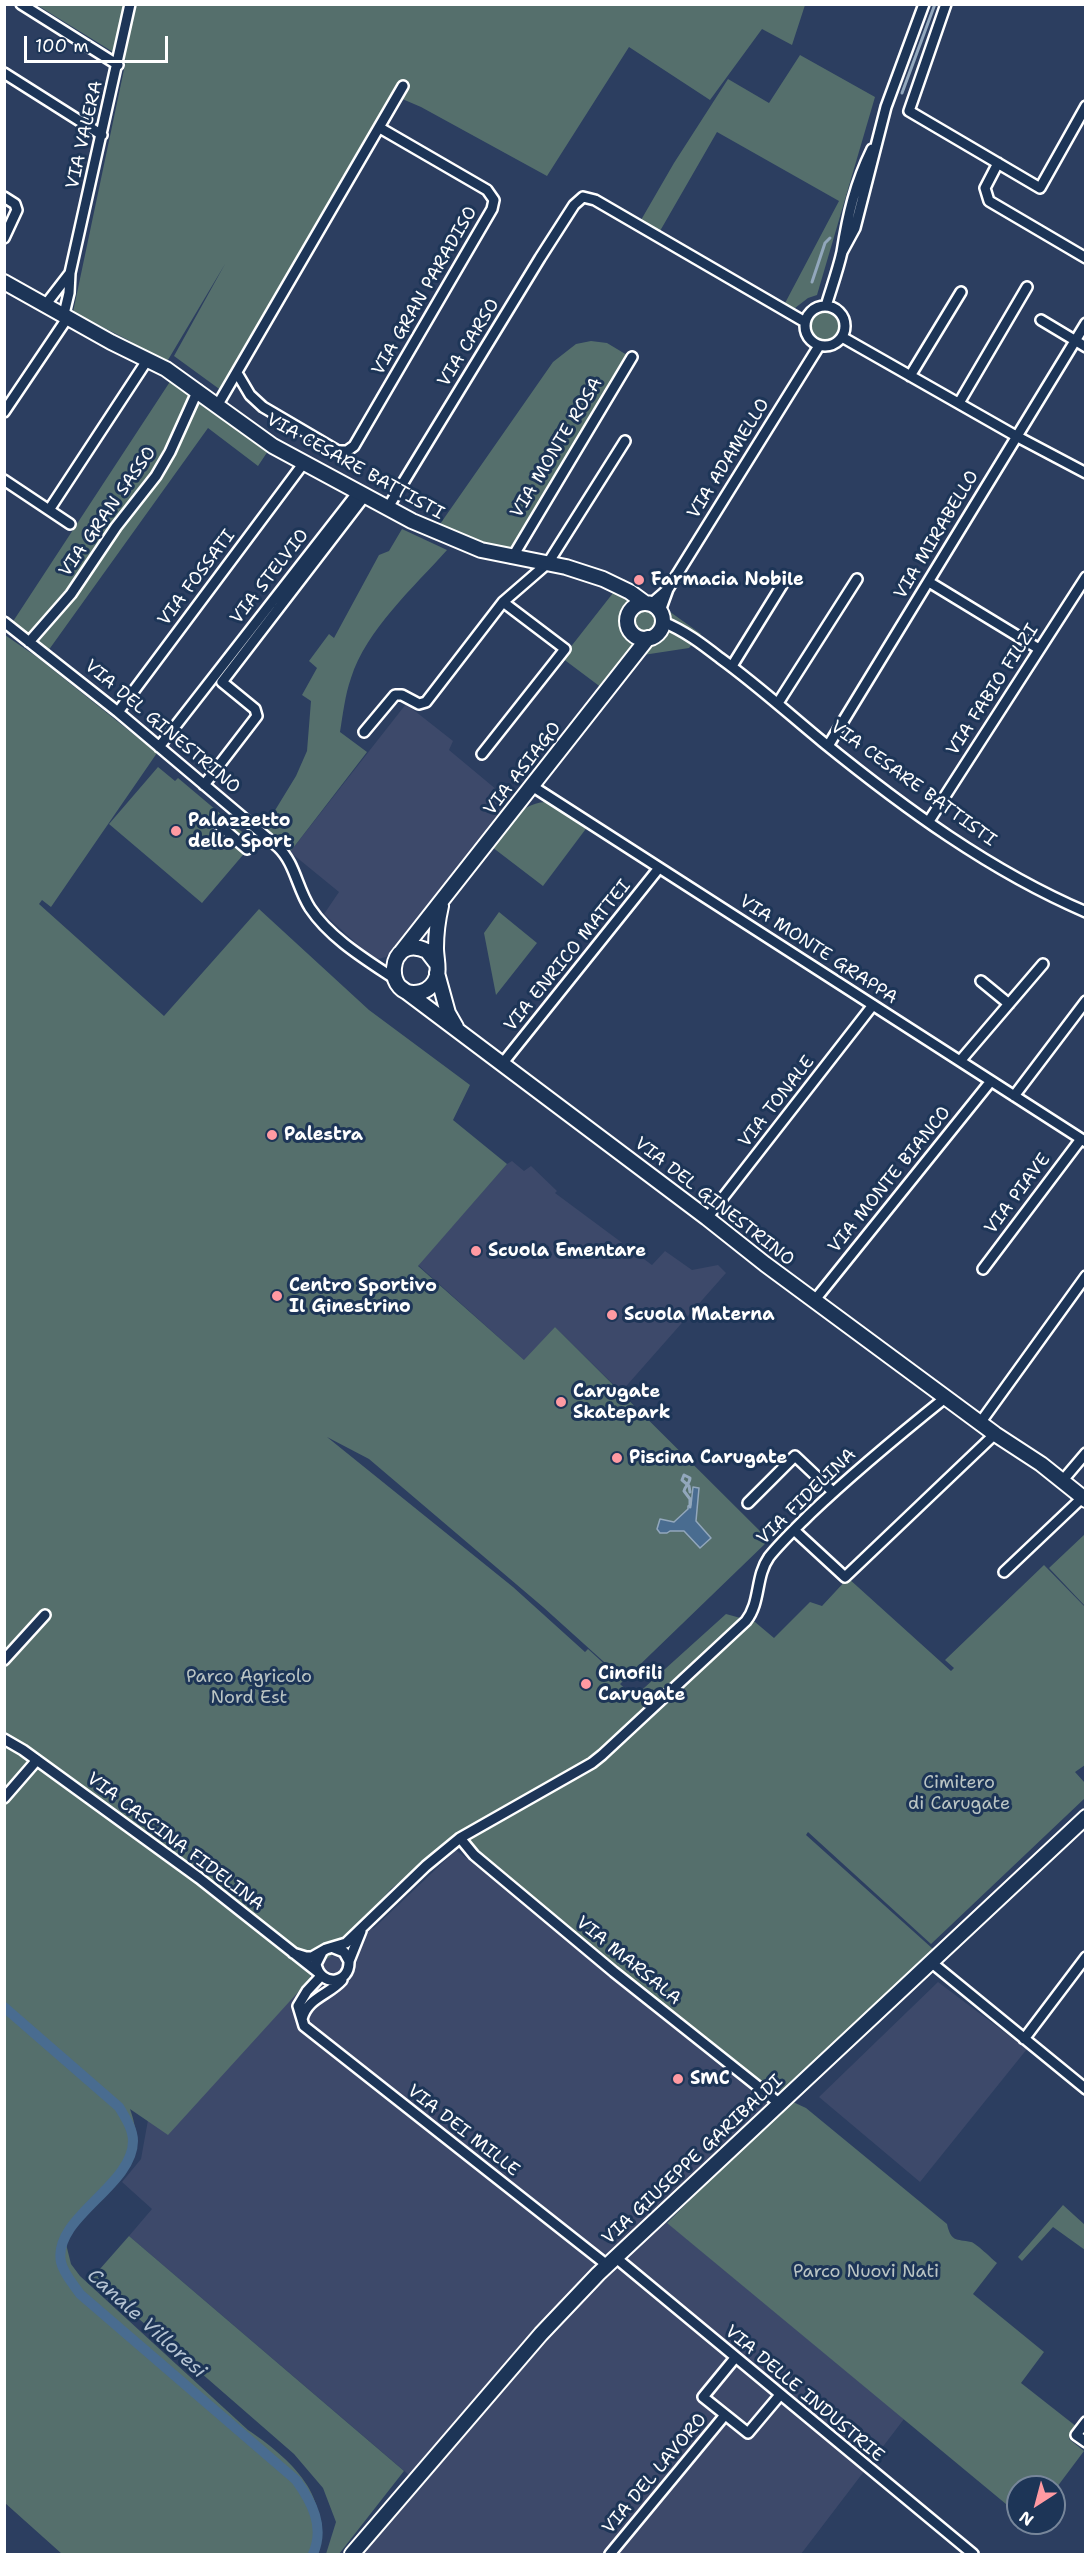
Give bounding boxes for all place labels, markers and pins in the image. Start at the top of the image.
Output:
place label: Farmacia Nobile [651,569,804,591]
marker: Farmacia Nobile [632,573,646,587]
place label: Palazzetto dello Sport [188,810,292,852]
marker: Palazzetto dello Sport [169,824,183,838]
place label: Palestra [284,1124,363,1146]
marker: Palestra [265,1128,279,1142]
place label: Scuola Ementare [488,1240,646,1262]
marker: Scuola Ementare [469,1244,483,1258]
place label: Centro Sportivo Il Ginestrino [289,1275,437,1318]
marker: Centro Sportivo Il Ginestrino [270,1289,284,1303]
place label: Scuola Materna [624,1304,775,1326]
marker: Scuola Materna [605,1308,619,1322]
place label: Carugate Skatepark [573,1381,670,1424]
marker: Carugate Skatepark [554,1395,568,1409]
place label: Piscina Carugate [629,1447,787,1469]
marker: Piscina Carugate [610,1451,624,1465]
place label: Cinofili Carugate [598,1663,685,1706]
marker: Cinofili Carugate [579,1677,593,1691]
place label: SMC [690,2068,730,2090]
marker: SMC [671,2072,685,2086]

